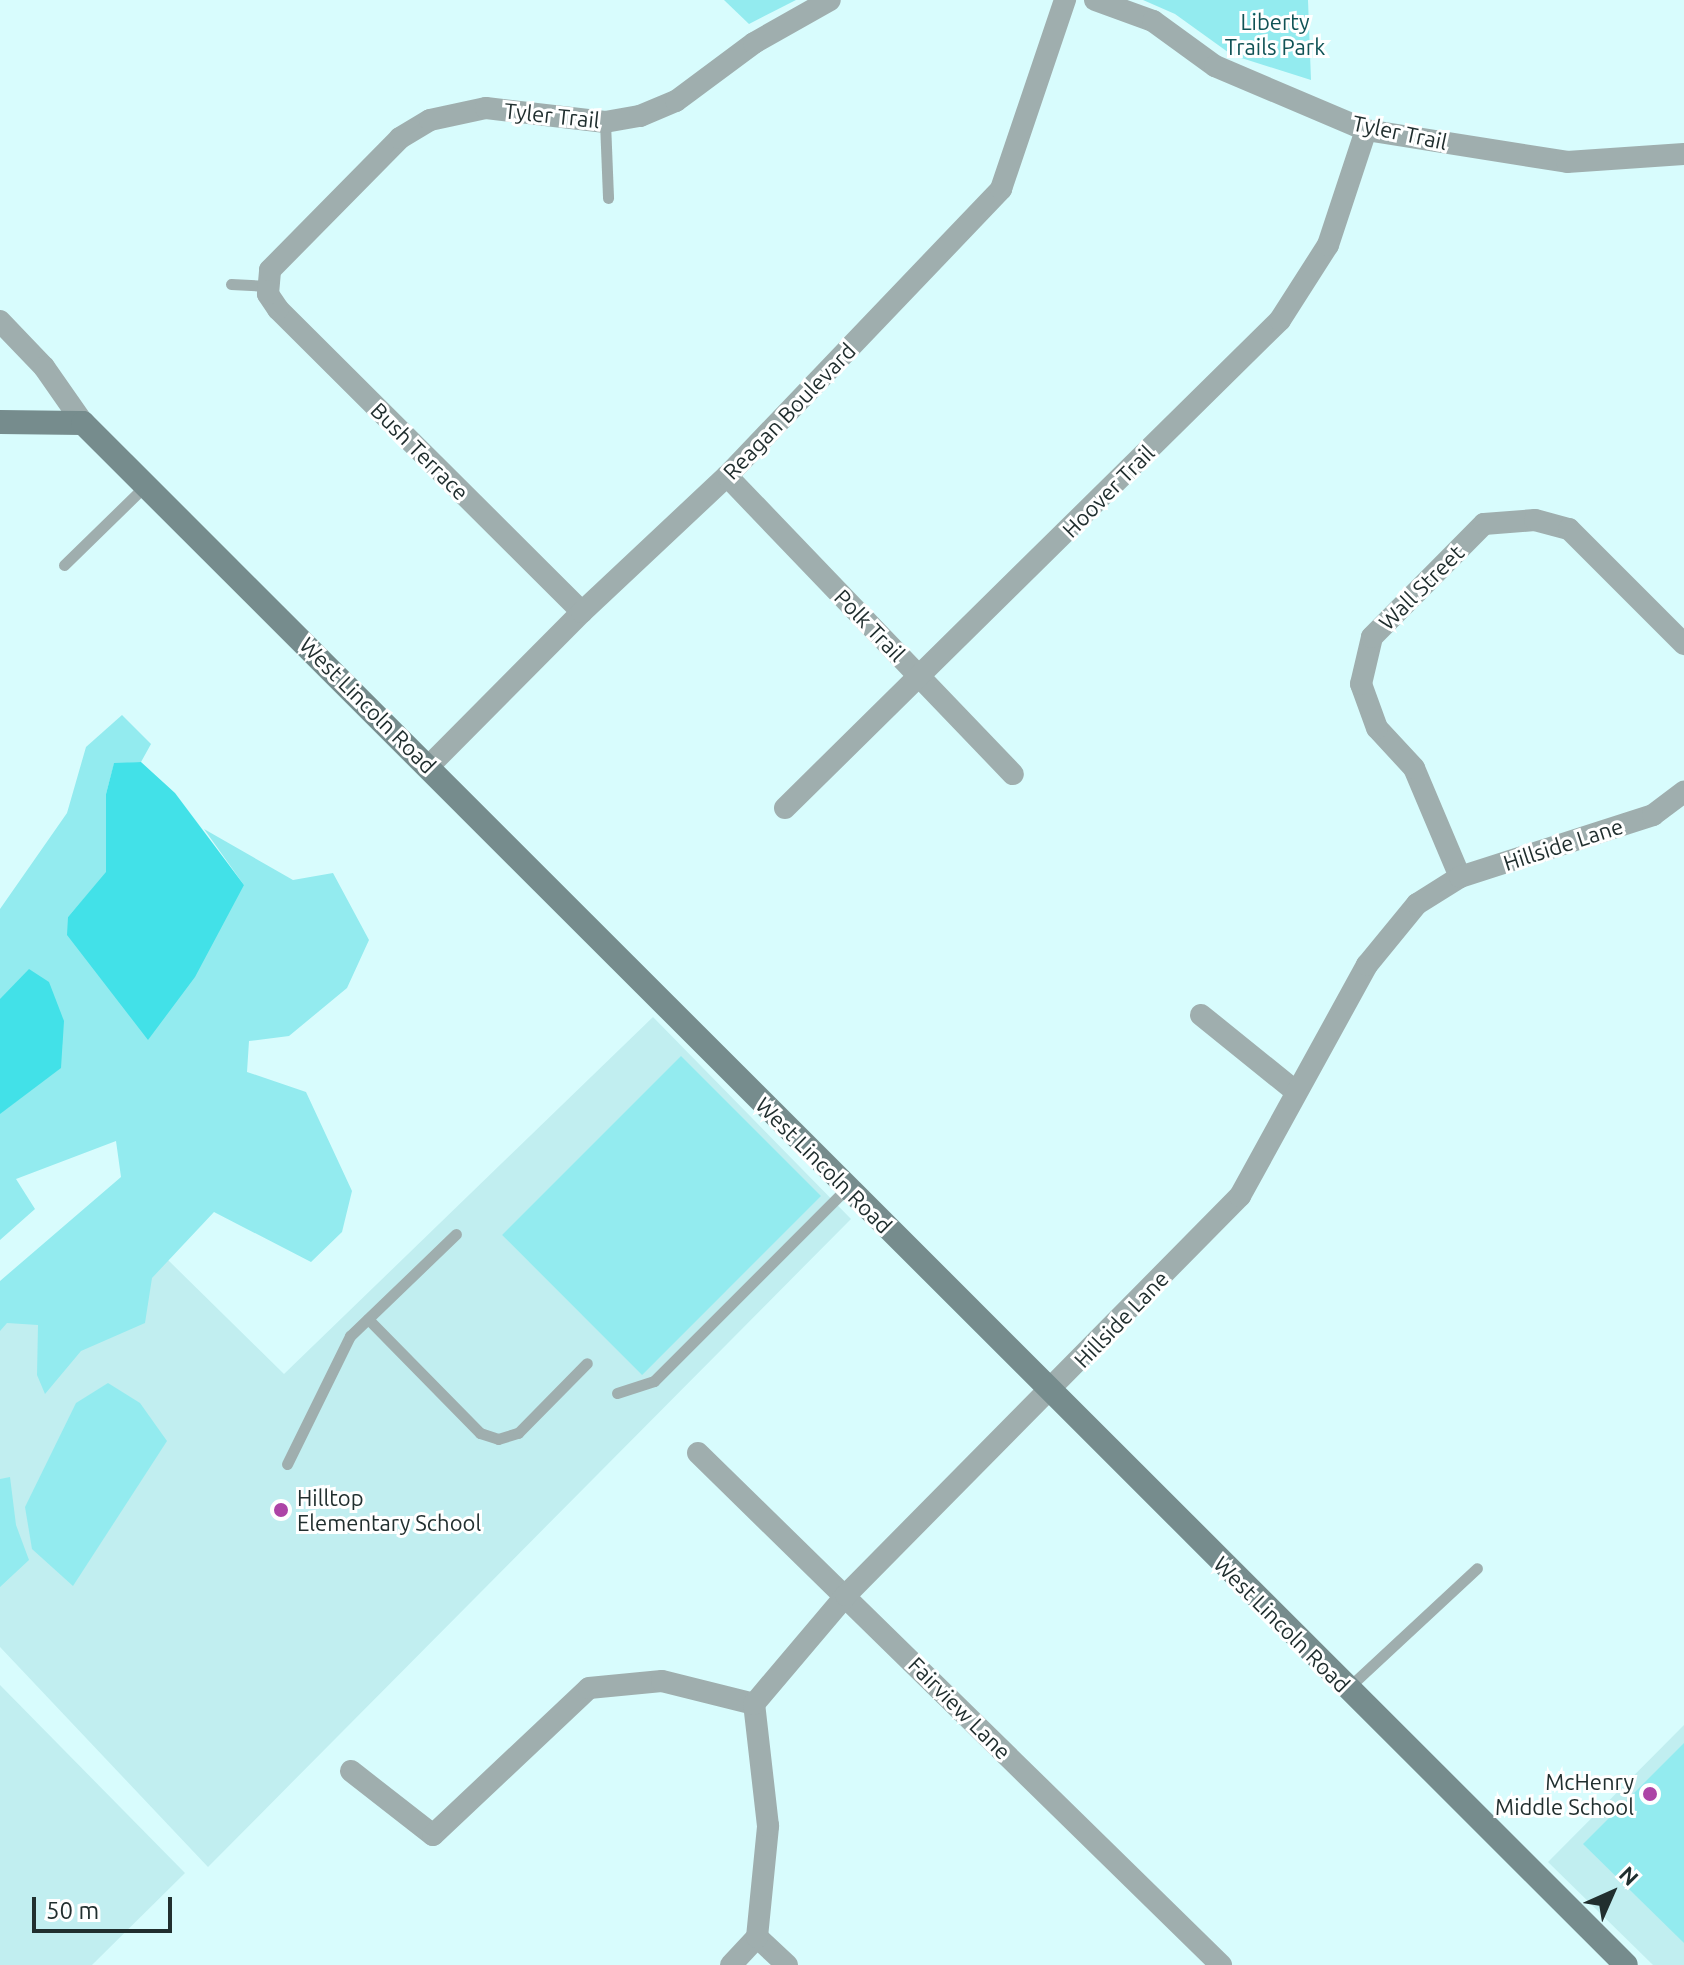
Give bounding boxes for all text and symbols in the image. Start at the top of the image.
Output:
park label: Liberty Trails Park [1225,8,1325,60]
street label: Tyler Trail [503,97,601,133]
street label: Tyler Trail [1350,109,1450,155]
street label: Reagan Boulevard [717,337,861,485]
street label: Bush Terrace [366,397,474,505]
street label: Hoover Trail [1056,439,1160,543]
street label: Wall Street [1373,539,1469,635]
street label: Polk Trail [829,583,911,667]
street label: West Lincoln Road [294,631,442,779]
street label: Hillside Lane [1500,812,1626,876]
street label: West Lincoln Road [750,1091,898,1239]
street label: Hillside Lane [1068,1265,1174,1373]
place label: Hilltop Elementary School [297,1484,481,1536]
marker: Hilltop Elementary School [272,1501,290,1519]
street label: West Lincoln Road [1208,1550,1356,1698]
street label: Fairview Lane [903,1651,1017,1765]
place label: McHenry Middle School [1495,1768,1634,1820]
marker: McHenry Middle School [1641,1785,1659,1803]
north arrow [1572,1853,1652,1933]
text: N [1615,1861,1644,1890]
scale bar [36,1881,176,1931]
text: 50 m [46,1897,99,1924]

